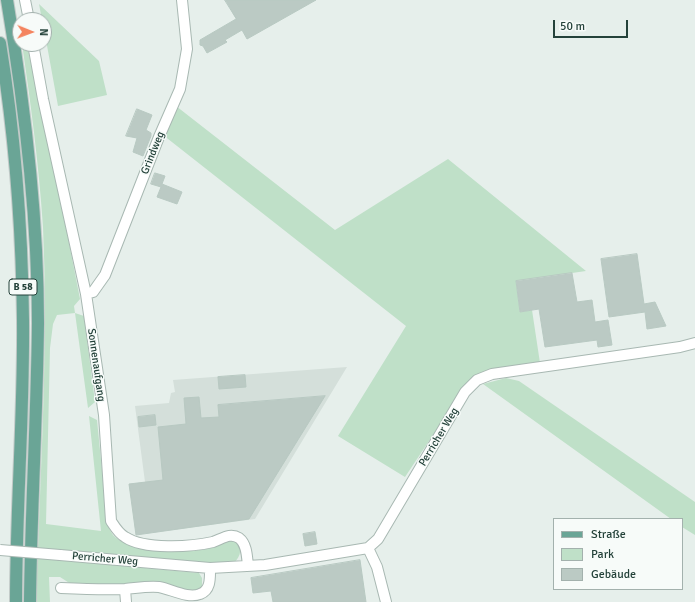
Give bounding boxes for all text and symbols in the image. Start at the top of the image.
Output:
north arrow [12,12,52,52]
scale bar [555,12,630,38]
text: 50 m [560,19,585,34]
text: N [37,28,50,36]
street label: Grindweg [138,130,168,176]
road number: B 58 [9,279,37,295]
street label: Sonnenaufgang [84,328,108,402]
street label: Perricher Weg [416,405,462,469]
legend [553,518,683,590]
text: Straße [591,527,626,542]
text: Park [591,547,614,562]
street label: Perricher Weg [72,550,138,568]
text: Gebäude [591,567,636,582]

